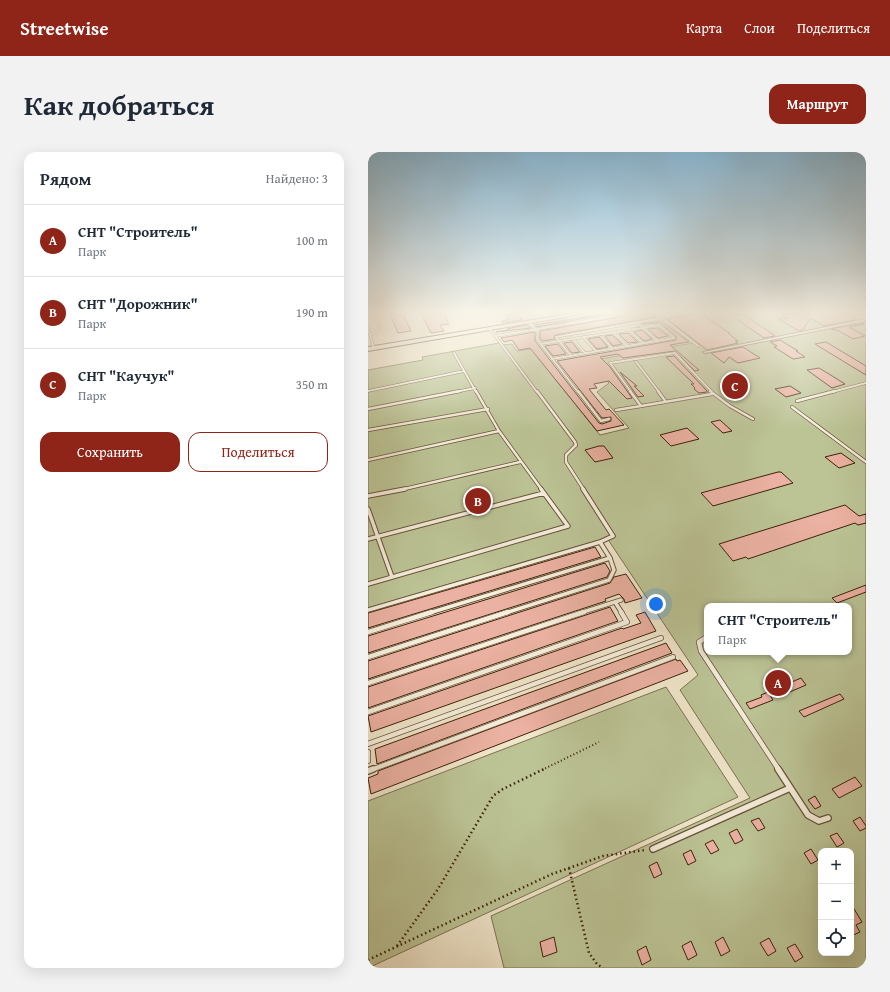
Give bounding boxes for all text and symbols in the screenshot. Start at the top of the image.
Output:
text: Streetwise [20,14,109,42]
text: Карта [686,18,722,38]
text: Слои [744,18,775,38]
text: Поделиться [797,18,870,38]
text: Как добраться [24,84,214,125]
button: Маршрут [769,84,866,124]
text: Рядом [40,166,91,191]
text: Найдено: 3 [266,169,328,188]
text: СНТ "Строитель" [78,221,198,242]
text: A [49,231,57,250]
text: 100 m [296,231,328,250]
text: Парк [78,242,106,261]
text: СНТ "Дорожник" [78,293,198,314]
text: B [49,303,57,322]
text: 190 m [296,303,328,322]
text: Парк [78,314,106,333]
text: СНТ "Каучук" [78,365,175,386]
pin: C [722,371,748,401]
text: C [49,375,57,394]
text: 350 m [296,375,328,394]
text: Парк [78,386,106,405]
button: Сохранить [40,432,180,472]
button: Поделиться [188,432,328,472]
pin: B [465,486,491,516]
your location [646,594,666,614]
popup [704,603,852,655]
text: СНТ "Строитель" [718,609,838,630]
text: Парк [718,630,746,649]
pin: A [765,668,791,698]
map controls [818,848,854,956]
button: + [818,848,854,884]
button: − [818,884,854,920]
button: locate [818,920,854,956]

